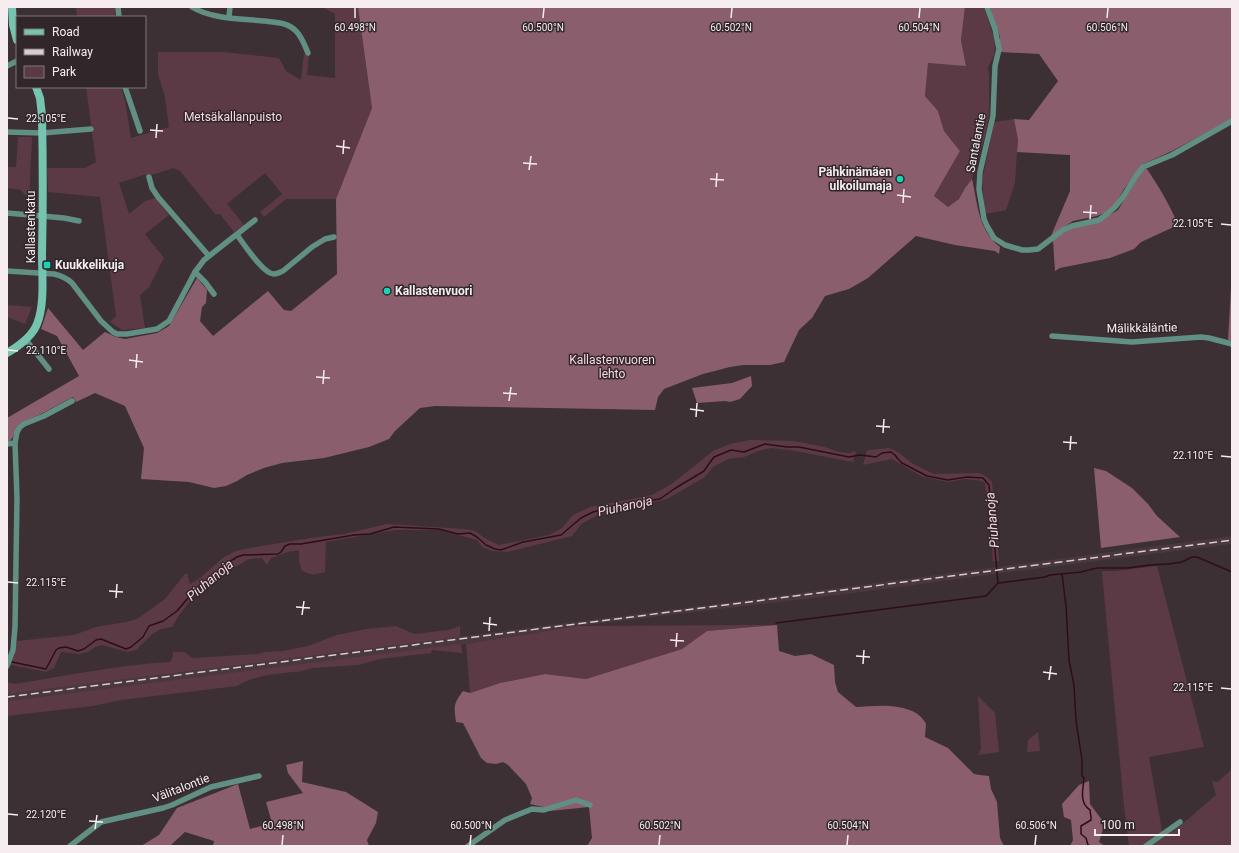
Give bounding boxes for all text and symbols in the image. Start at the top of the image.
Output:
legend [16,16,146,88]
text: 60.498°N [334,22,376,33]
text: 60.500°N [522,22,564,33]
text: 60.502°N [710,22,752,33]
text: 60.504°N [898,22,940,33]
text: 60.506°N [1086,22,1128,33]
text: Road [52,25,80,39]
text: Railway [52,45,93,59]
text: Park [52,65,77,79]
park label: Metsäkallanpuisto [184,110,282,124]
street label: Santalantie [963,112,989,174]
text: 22.105°E [26,113,66,124]
place label: Pähkinämäen ulkoilumaja [818,165,893,193]
marker: Pähkinämäen ulkoilumaja [895,174,905,184]
street label: Kallastenkatu [24,191,38,263]
text: 22.105°E [1173,218,1213,229]
place label: Kuukkelikuja [55,258,125,272]
marker: Kuukkelikuja [42,260,52,270]
place label: Kallastenvuori [395,284,472,298]
marker: Kallastenvuori [382,286,392,296]
street label: Mälikkäläntie [1106,320,1178,336]
text: 22.110°E [26,345,66,356]
park label: Kallastenvuoren lehto [569,353,655,381]
text: 22.110°E [1173,450,1213,461]
water label: Piuhanoja [982,491,1002,548]
water label: Piuhanoja [596,493,654,519]
water label: Piuhanoja [184,556,236,604]
text: 22.115°E [26,577,66,588]
text: 22.115°E [1173,682,1213,693]
street label: Välitalontie [151,771,211,805]
text: 22.120°E [26,809,66,820]
scale bar [1095,811,1179,837]
text: 100 m [1101,818,1135,832]
text: 60.498°N [262,820,304,831]
text: 60.500°N [450,820,492,831]
text: 60.502°N [639,820,681,831]
text: 60.504°N [827,820,869,831]
text: 60.506°N [1015,820,1057,831]

